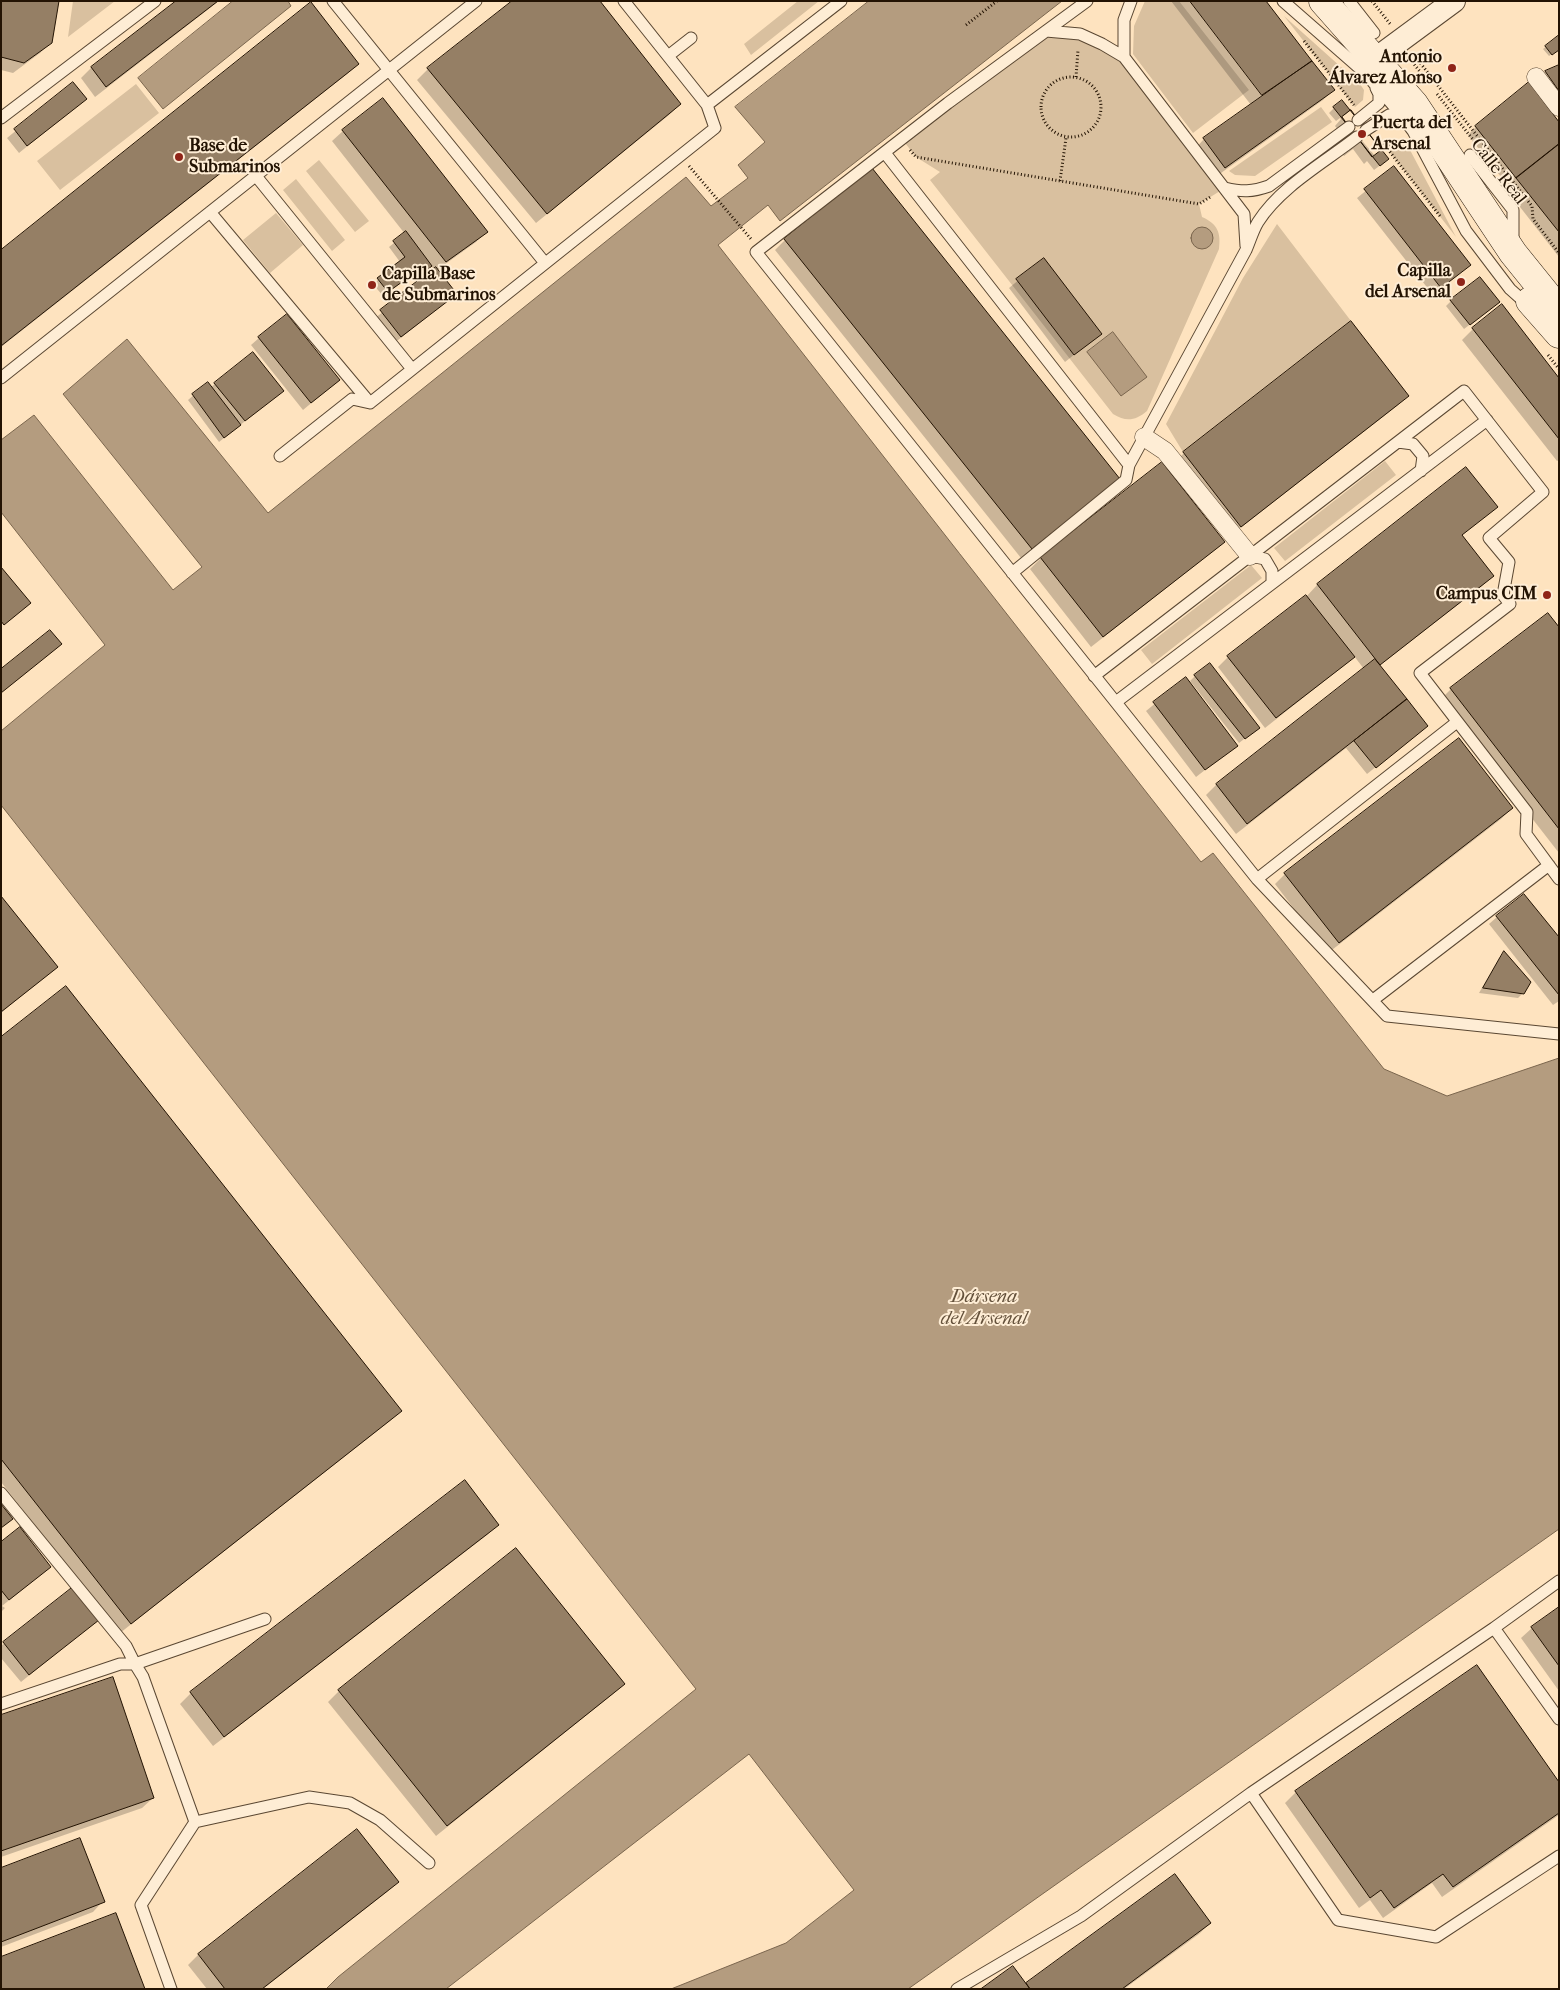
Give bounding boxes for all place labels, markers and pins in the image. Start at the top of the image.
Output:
place label: Antonio Álvarez Alonso [1328,47,1442,90]
marker: Antonio Álvarez Alonso [1446,62,1458,74]
place label: Puerta del Arsenal [1372,113,1452,156]
marker: Puerta del Arsenal [1356,128,1368,140]
place label: Base de Submarinos [189,136,280,178]
marker: Base de Submarinos [173,151,185,163]
place label: Capilla del Arsenal [1365,261,1451,304]
place label: Capilla Base de Submarinos [382,264,496,306]
marker: Capilla del Arsenal [1455,276,1467,288]
marker: Capilla Base de Submarinos [366,279,378,291]
place label: Campus CIM [1436,584,1537,606]
marker: Campus CIM [1541,589,1553,601]

